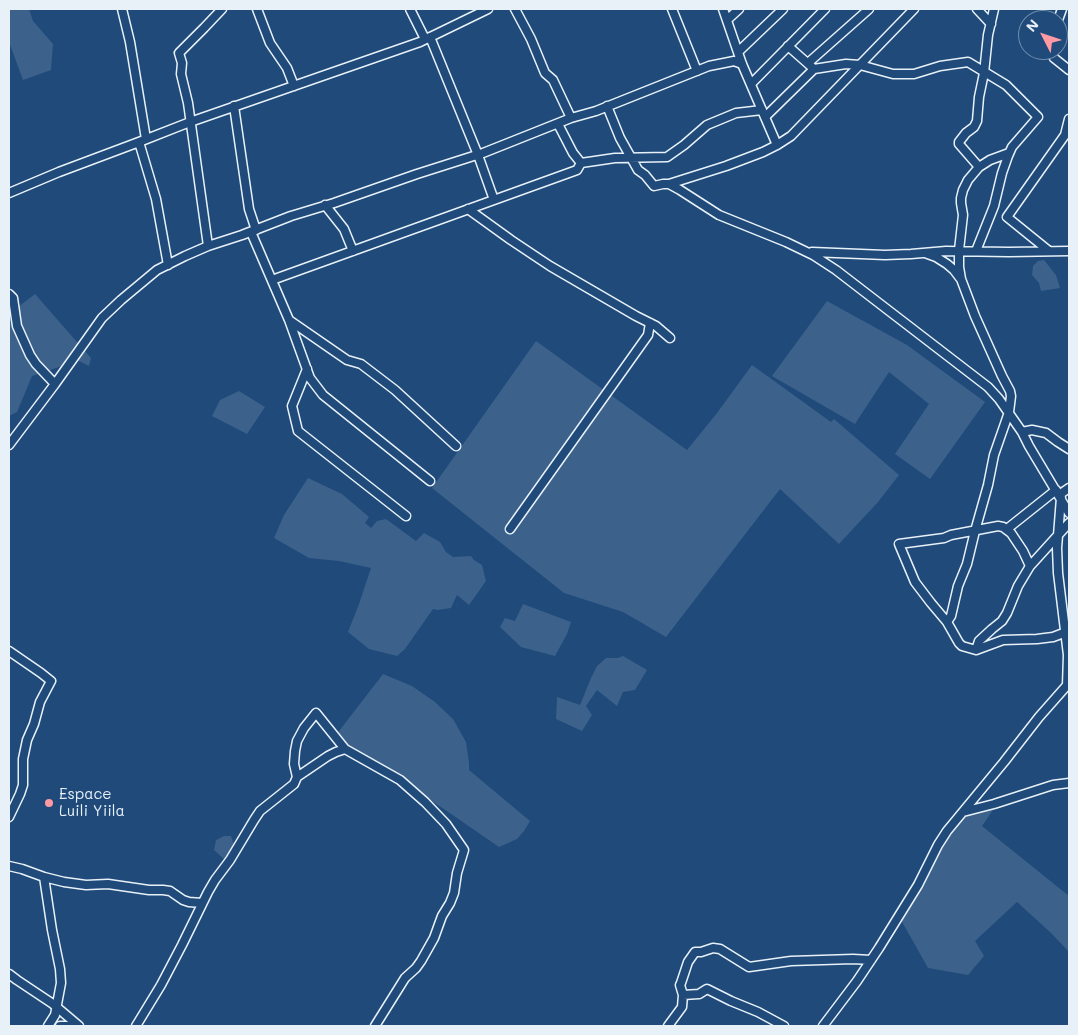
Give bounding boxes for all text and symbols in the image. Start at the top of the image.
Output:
north arrow [1018,10,1068,60]
text: N [1021,15,1043,36]
place label: Espace Luili Yiila [59,785,125,820]
marker: Espace Luili Yiila [43,797,55,809]

